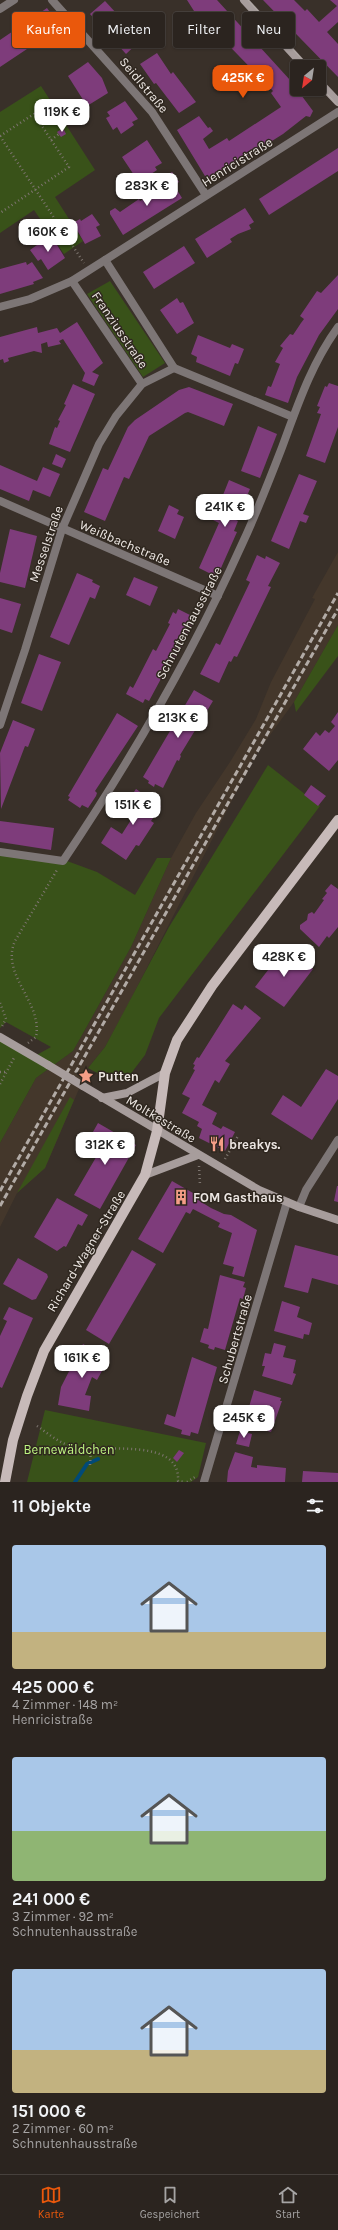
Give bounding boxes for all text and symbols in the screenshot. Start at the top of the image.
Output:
chip: Kaufen [12,12,85,48]
chip: Mieten [93,12,165,48]
chip: Filter [173,12,234,48]
chip: Neu [242,12,295,48]
street label: Seidlstraße [116,54,172,116]
north arrow [290,60,326,96]
map controls [290,60,326,96]
pin: 425K € [210,65,276,99]
text: 425K € [221,70,265,85]
pin: 119K € [29,99,95,133]
text: 119K € [43,104,81,119]
street label: Henricistraße [199,134,275,190]
pin: 283K € [114,173,180,207]
text: 283K € [125,178,169,193]
pin: 160K € [15,219,81,253]
text: 160K € [28,224,68,239]
street label: Franziusstraße [89,289,151,372]
pin: 241K € [192,494,258,528]
text: 241K € [205,499,245,514]
street label: Messelstraße [26,503,66,584]
street label: Weißbachstraße [77,517,173,569]
street label: Schnutenhausstraße [153,564,225,682]
pin: 213K € [145,705,211,739]
text: 213K € [158,710,198,725]
pin: 151K € [100,792,166,826]
text: 151K € [115,797,151,812]
pin: 428K € [251,944,317,978]
text: 428K € [262,949,306,964]
place icon: Putten [77,1067,95,1085]
place label: Putten [98,1069,139,1084]
street label: Moltkestraße [123,1092,199,1146]
pin: 312K € [72,1132,138,1166]
restaurant icon: breakys. [208,1135,226,1153]
text: 312K € [85,1137,125,1152]
place label: breakys. [229,1137,281,1152]
street label: Richard-Wagner-Straße [44,1187,128,1315]
building icon: FOM Gasthaus [172,1188,190,1206]
place label: FOM Gasthaus [193,1190,283,1205]
street label: Schubertstraße [215,1292,255,1386]
pin: 161K € [49,1345,115,1379]
text: 161K € [63,1350,101,1365]
pin: 245K € [211,1405,277,1439]
text: 245K € [222,1410,266,1425]
park label: Bernewäldchen [24,1442,114,1457]
icon: filters [304,1495,326,1517]
text: 11 Objekte [12,1496,91,1516]
icon: home [133,1571,205,1643]
text: 425 000 € [12,1677,94,1697]
text: 4 Zimmer · 148 m² [12,1697,118,1712]
text: Henricistraße [12,1712,93,1727]
icon: home [133,1783,205,1855]
text: 241 000 € [12,1889,90,1909]
text: 3 Zimmer · 92 m² [12,1909,114,1924]
text: Schnutenhausstraße [12,1924,137,1939]
icon: home [133,1995,205,2067]
text: 151 000 € [12,2101,86,2121]
text: 2 Zimmer · 60 m² [12,2121,114,2136]
text: Schnutenhausstraße [12,2136,137,2151]
tab: Karte [38,2184,64,2221]
tab: Gespeichert [140,2184,200,2221]
tab: Start [275,2184,300,2221]

